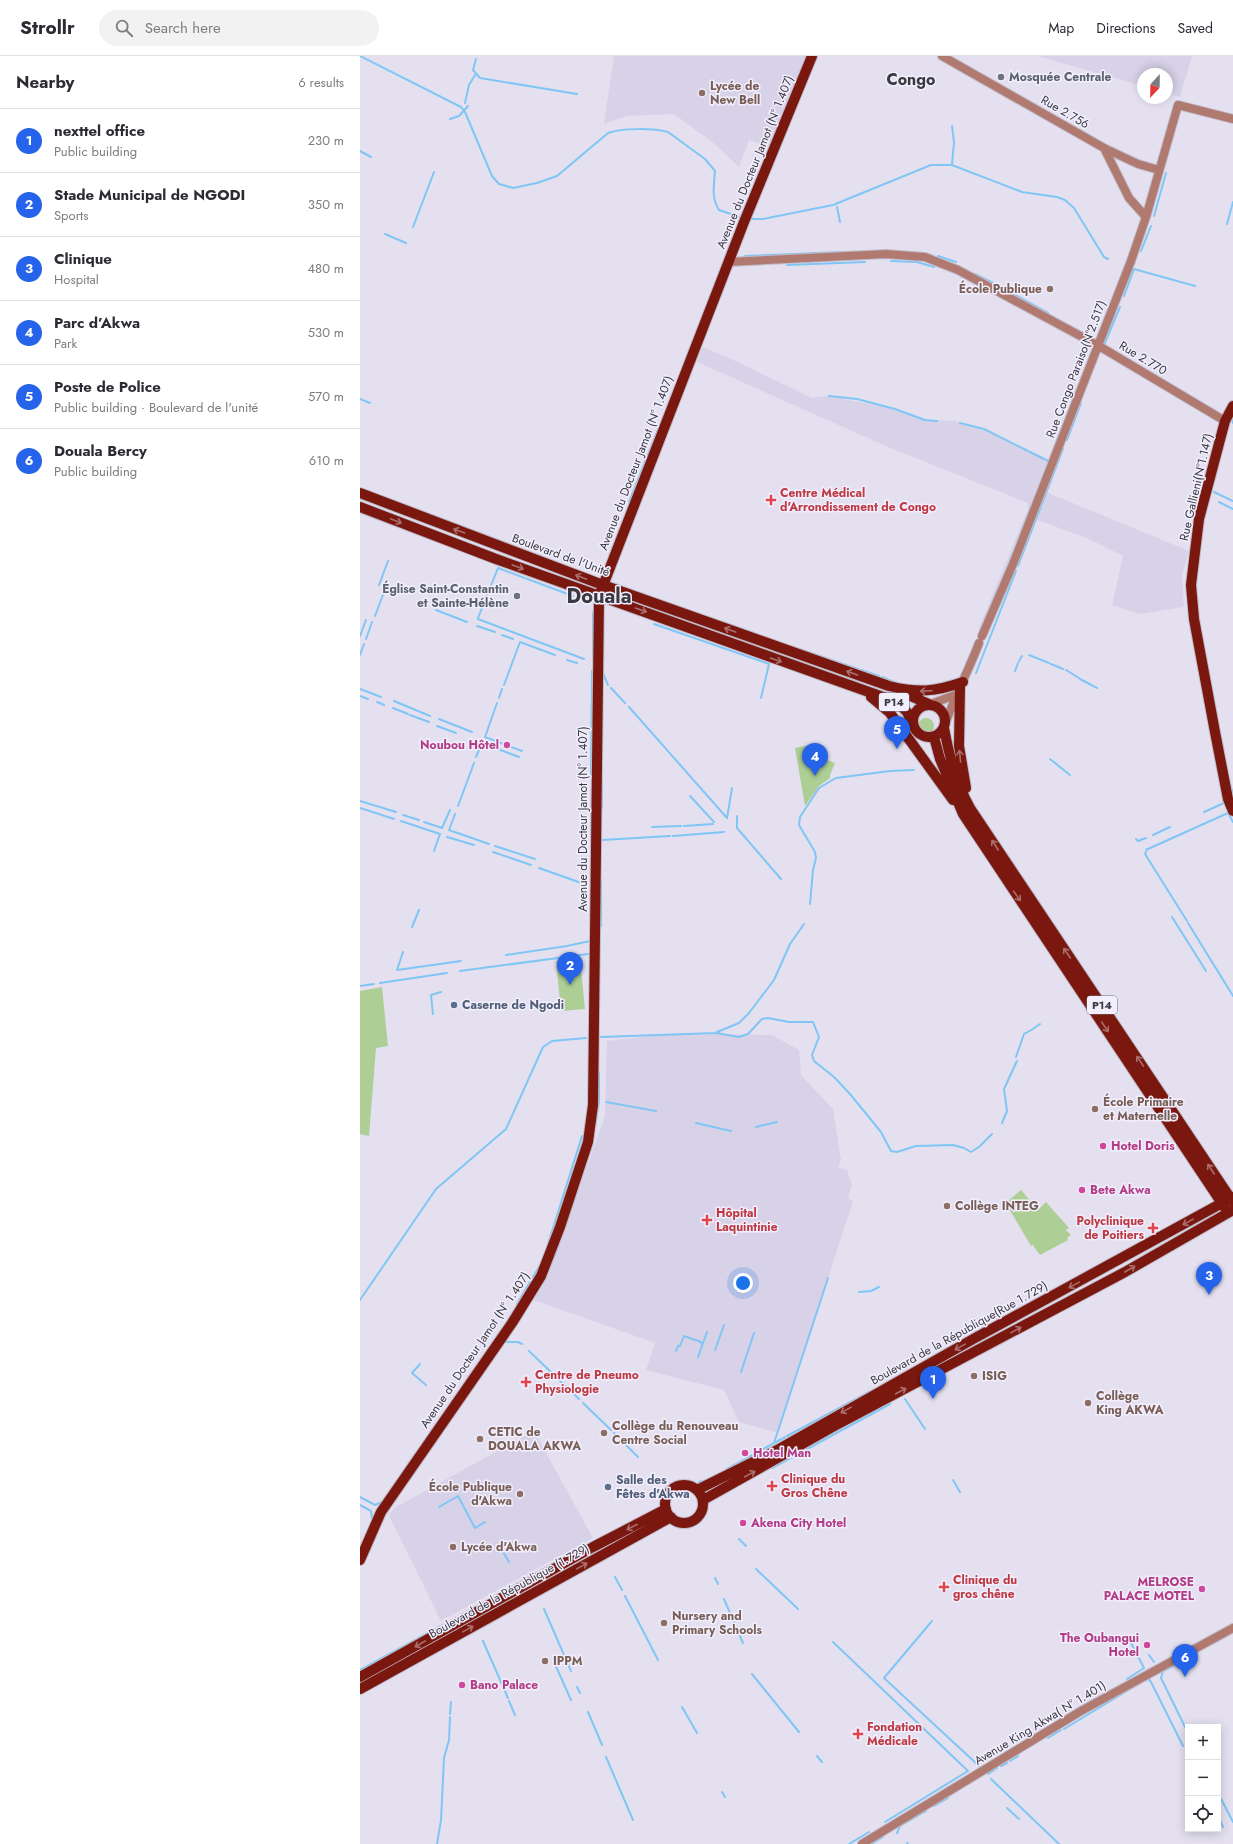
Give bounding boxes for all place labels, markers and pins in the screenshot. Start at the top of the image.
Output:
place label: Mosquée Centrale [1009,68,1112,86]
marker: Mosquée Centrale [996,72,1006,82]
place label: Lycée de New Bell [710,77,760,109]
marker: Lycée de New Bell [697,88,707,98]
place label: École Publique [959,280,1042,298]
marker: École Publique [1045,284,1055,294]
place label: Centre Médical d'Arrondissement de Congo [780,484,936,516]
marker: Centre Médical d'Arrondissement de Congo [765,494,777,506]
place label: Église Saint-Constantin et Sainte-Hélène [382,580,509,612]
marker: Église Saint-Constantin et Sainte-Hélène [512,591,522,601]
pin: 5 [884,716,910,749]
place label: Noubou Hôtel [420,736,499,754]
marker: Noubou Hôtel [502,740,512,750]
pin: 4 [802,743,828,776]
pin: 2 [557,952,583,985]
place label: Caserne de Ngodi [462,996,564,1014]
marker: Caserne de Ngodi [449,1000,459,1010]
place label: École Primaire et Maternelle [1103,1093,1184,1125]
marker: École Primaire et Maternelle [1090,1104,1100,1114]
place label: Hotel Doris [1111,1137,1175,1155]
marker: Hotel Doris [1098,1141,1108,1151]
place label: Bete Akwa [1090,1181,1151,1199]
marker: Bete Akwa [1077,1185,1087,1195]
place label: Collège INTEG [955,1197,1039,1215]
marker: Collège INTEG [942,1201,952,1211]
place label: Hôpital Laquintinie [716,1204,778,1236]
place label: Polyclinique de Poitiers [1077,1212,1145,1244]
marker: Hôpital Laquintinie [701,1214,713,1226]
marker: Polyclinique de Poitiers [1147,1222,1159,1234]
pin: 3 [1196,1262,1222,1295]
place label: Centre de Pneumo Physiologie [535,1366,639,1398]
pin: 1 [920,1366,946,1399]
place label: ISIG [982,1367,1007,1385]
marker: ISIG [969,1371,979,1381]
marker: Centre de Pneumo Physiologie [520,1376,532,1388]
place label: Collège King AKWA [1096,1387,1164,1419]
marker: Collège King AKWA [1083,1398,1093,1408]
place label: Collège du Renouveau Centre Social [612,1417,739,1449]
place label: CETIC de DOUALA AKWA [488,1423,581,1455]
marker: Collège du Renouveau Centre Social [599,1428,609,1438]
marker: CETIC de DOUALA AKWA [475,1434,485,1444]
place label: Hotel Man [753,1444,811,1462]
marker: Hotel Man [740,1448,750,1458]
place label: Clinique du Gros Chêne [781,1470,848,1502]
place label: Salle des Fêtes d'Akwa [616,1471,690,1503]
place label: École Publique d'Akwa [429,1478,512,1510]
marker: Clinique du Gros Chêne [766,1480,778,1492]
marker: Salle des Fêtes d'Akwa [603,1482,613,1492]
marker: École Publique d'Akwa [515,1489,525,1499]
place label: Akena City Hotel [750,1514,846,1532]
marker: Akena City Hotel [738,1518,748,1528]
place label: Lycée d'Akwa [461,1538,537,1556]
marker: Lycée d'Akwa [448,1542,458,1552]
place label: Clinique du gros chêne [953,1571,1017,1603]
place label: MELROSE PALACE MOTEL [1104,1573,1195,1605]
marker: Clinique du gros chêne [938,1581,950,1593]
marker: MELROSE PALACE MOTEL [1197,1584,1207,1594]
place label: Nursery and Primary Schools [672,1607,763,1639]
marker: Nursery and Primary Schools [659,1618,669,1628]
place label: The Oubangui Hotel [1060,1629,1139,1661]
marker: The Oubangui Hotel [1142,1640,1152,1650]
pin: 6 [1172,1644,1198,1677]
place label: IPPM [553,1652,583,1670]
marker: IPPM [540,1656,550,1666]
place label: Bano Palace [470,1676,538,1694]
marker: Bano Palace [457,1680,467,1690]
place label: Fondation Médicale [867,1718,922,1750]
marker: Fondation Médicale [852,1728,864,1740]

